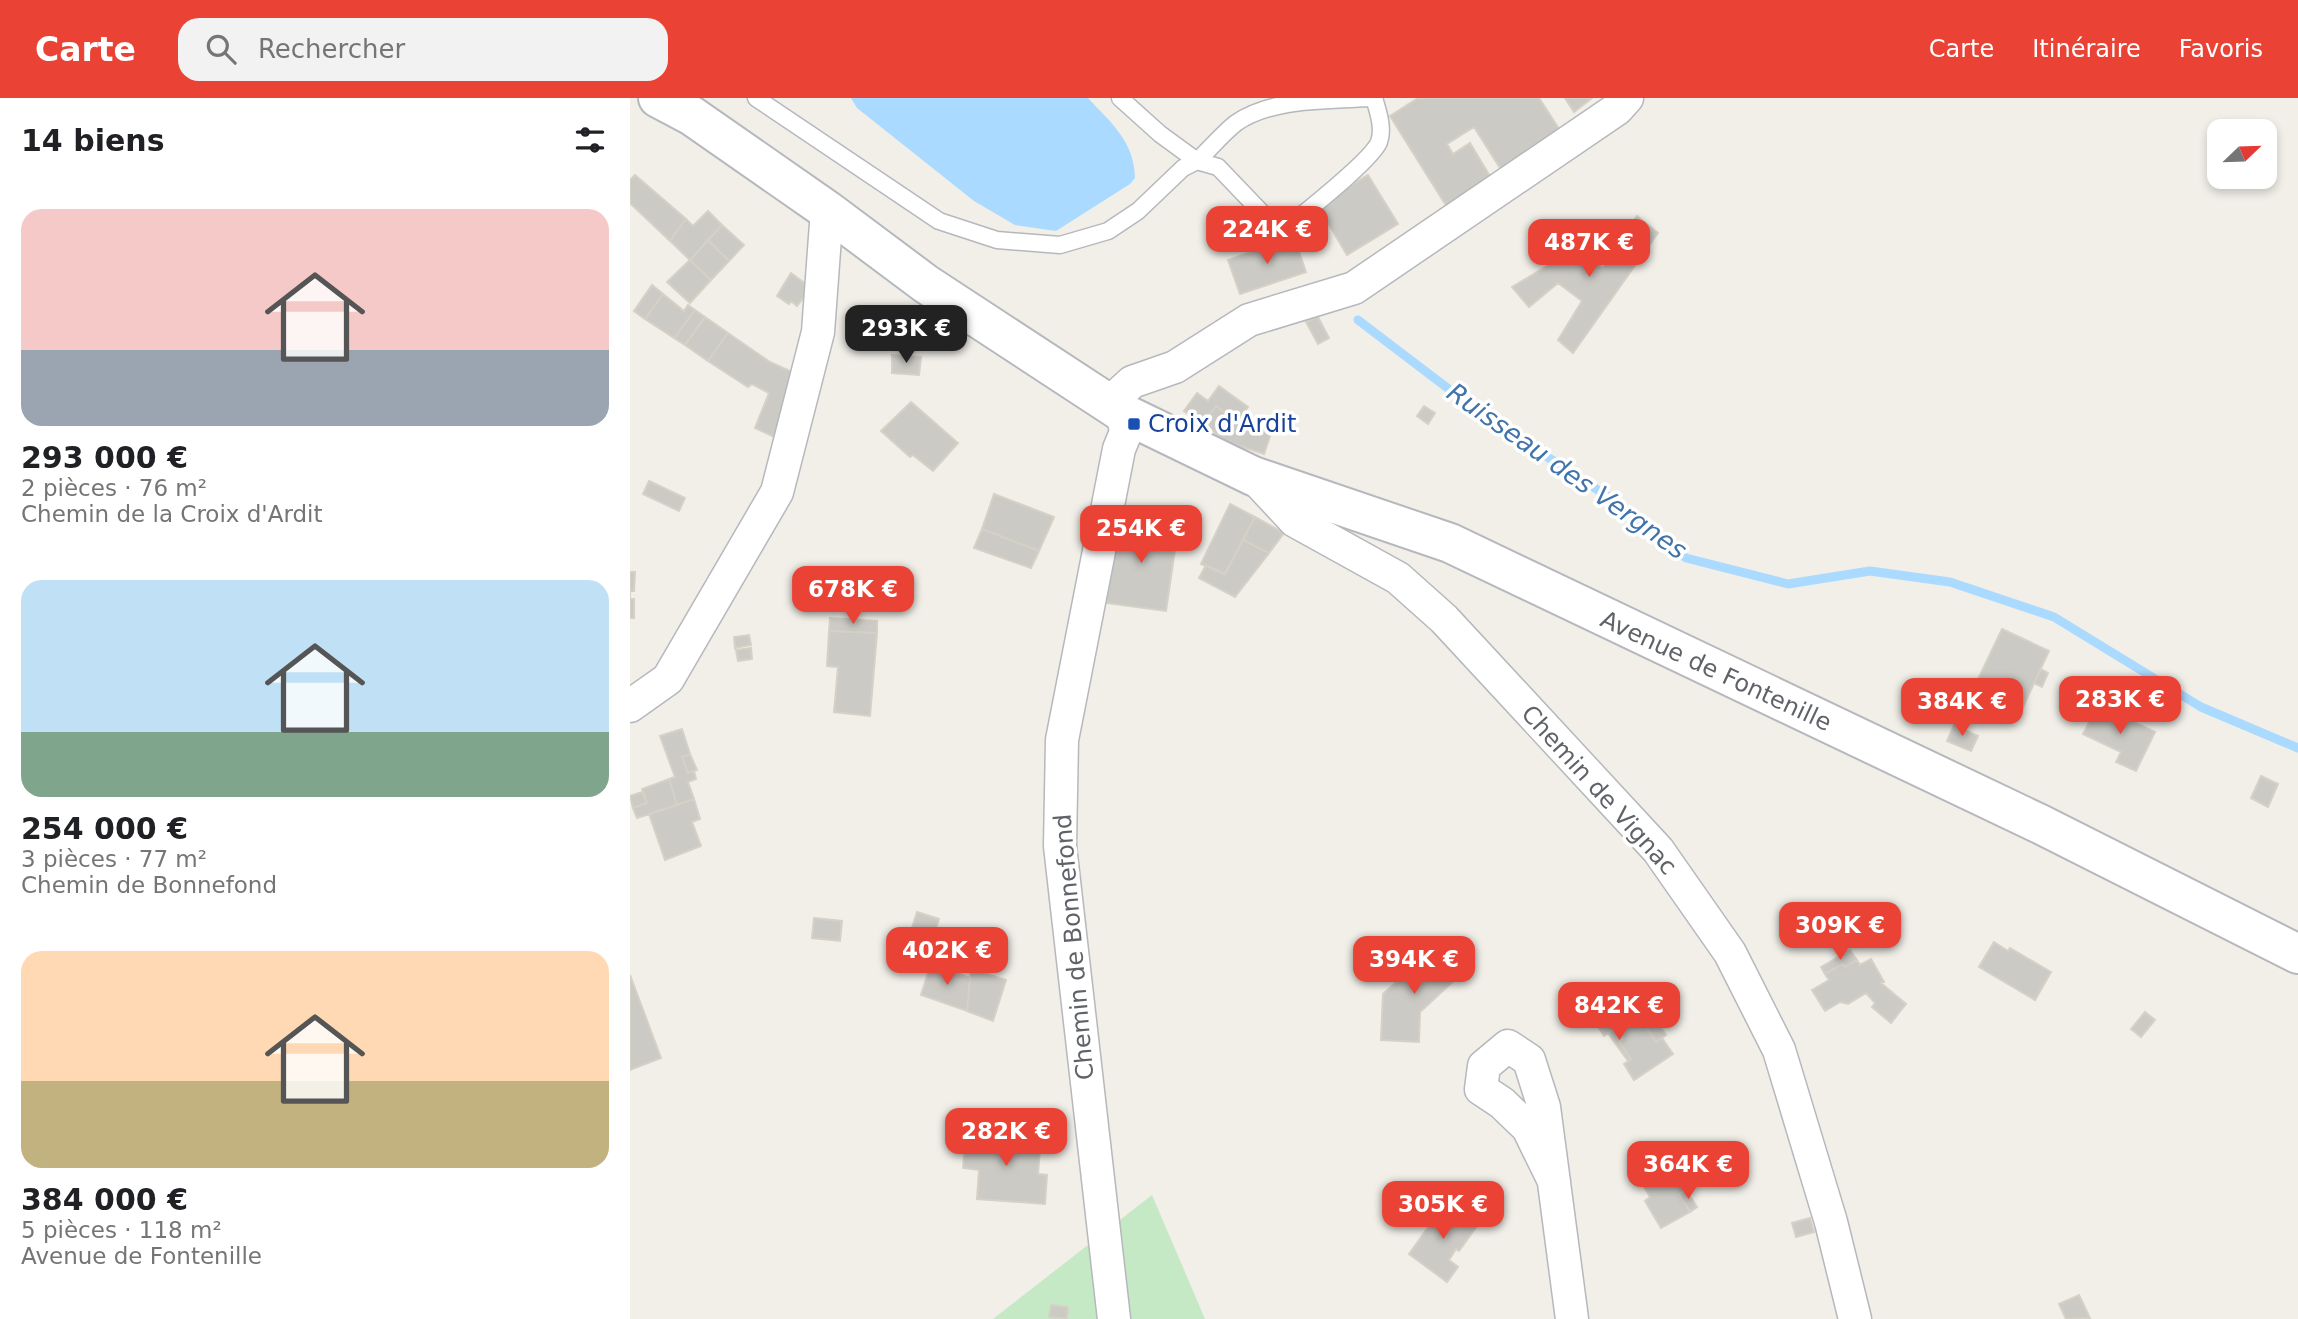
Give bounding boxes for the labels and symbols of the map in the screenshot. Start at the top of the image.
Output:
north arrow [2207,119,2277,189]
pin: 224K € [1210,206,1324,266]
pin: 487K € [1532,220,1646,279]
pin: 293K € [849,306,963,365]
water label: Ruisseau des Vergnes [1442,377,1692,565]
place label: Croix d'Ardit [1148,410,1296,438]
marker: Croix d'Ardit [1126,416,1142,432]
pin: 254K € [1084,505,1198,565]
pin: 678K € [796,566,910,626]
street label: Avenue de Fontenille [1596,605,1836,737]
pin: 283K € [2063,676,2177,736]
pin: 384K € [1905,678,2019,738]
street label: Chemin de Vignac [1516,700,1682,880]
street label: Chemin de Bonnefond [1048,813,1100,1081]
pin: 309K € [1783,902,1897,962]
pin: 402K € [890,928,1004,987]
pin: 394K € [1357,936,1471,996]
pin: 842K € [1562,982,1676,1042]
pin: 282K € [949,1108,1063,1168]
pin: 364K € [1631,1142,1745,1201]
pin: 305K € [1386,1182,1500,1241]

